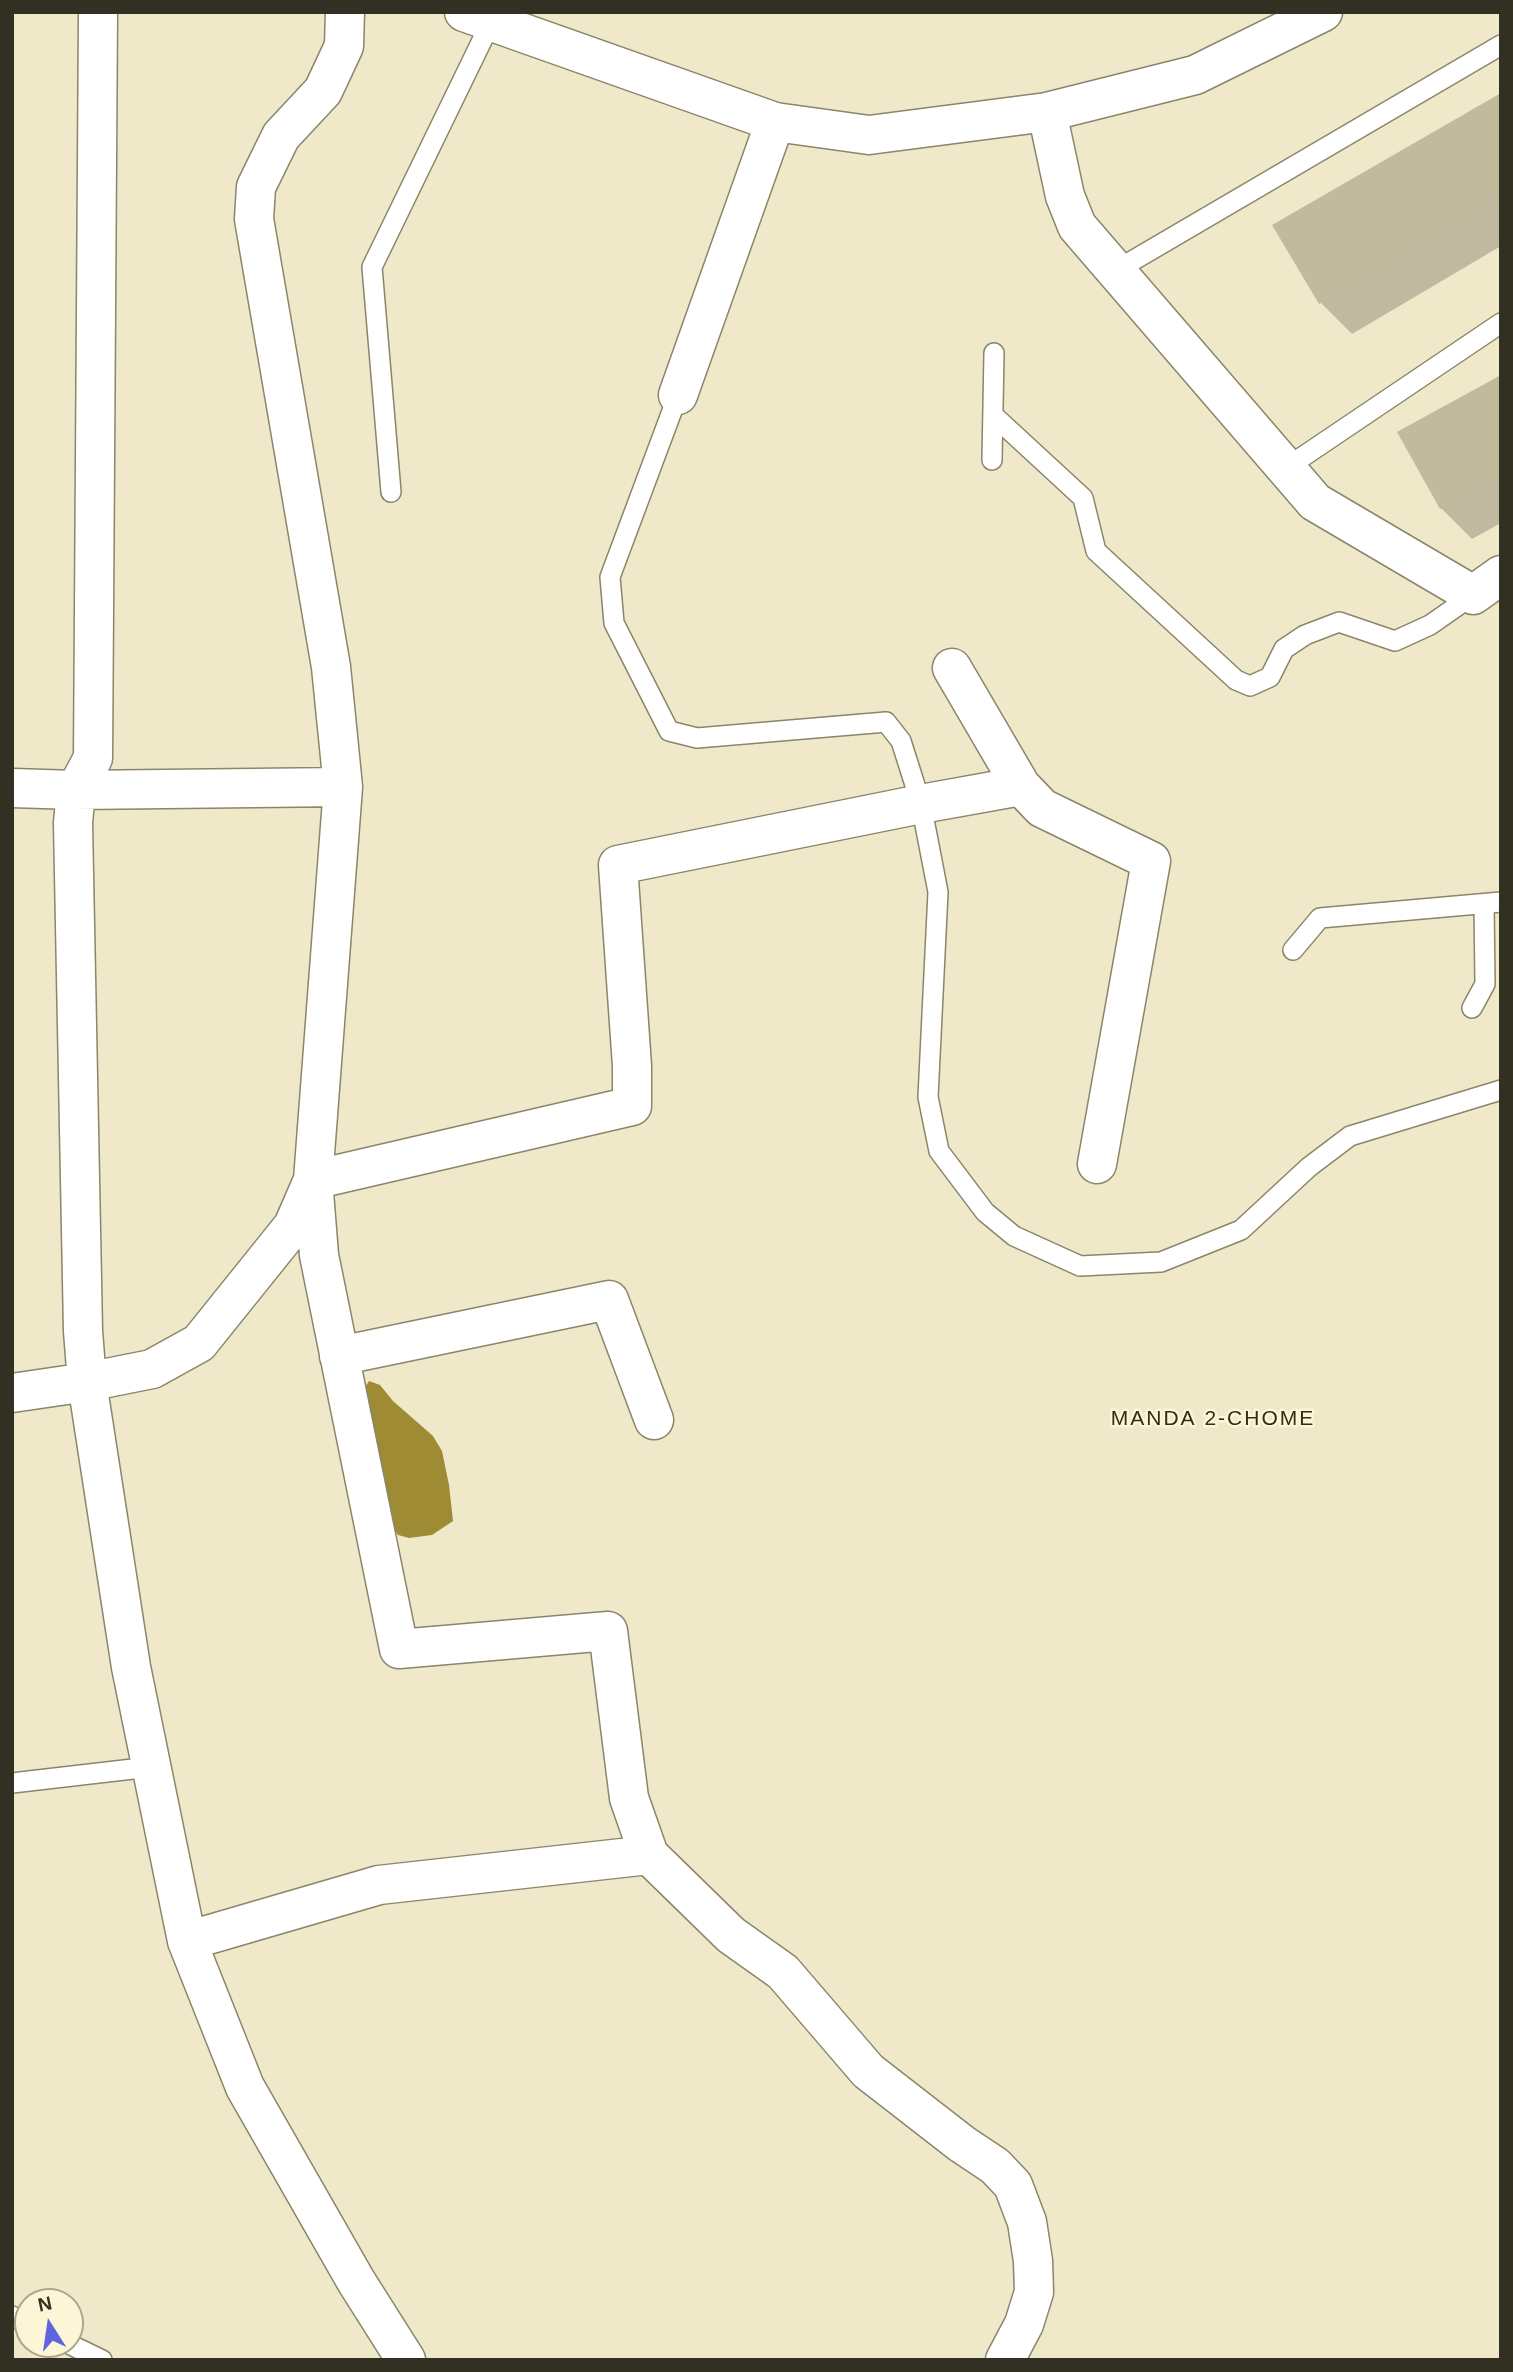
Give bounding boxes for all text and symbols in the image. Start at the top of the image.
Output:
district label: MANDA 2-CHOME [1112,1406,1314,1432]
north arrow [14,2288,84,2358]
text: N [36,2292,54,2316]

